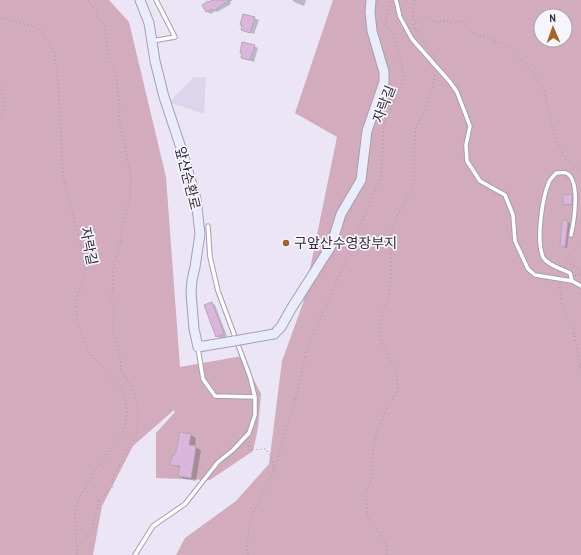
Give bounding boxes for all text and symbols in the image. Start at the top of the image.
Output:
north arrow [533,8,573,48]
text: N [549,11,556,25]
street label: 자락길 [369,83,399,125]
street label: 앞산순환로 [171,145,205,212]
street label: 자락길 [76,225,102,267]
place label: 구앞산수영장부지 [294,234,397,252]
marker: 구앞산수영장부지 [281,238,291,248]

